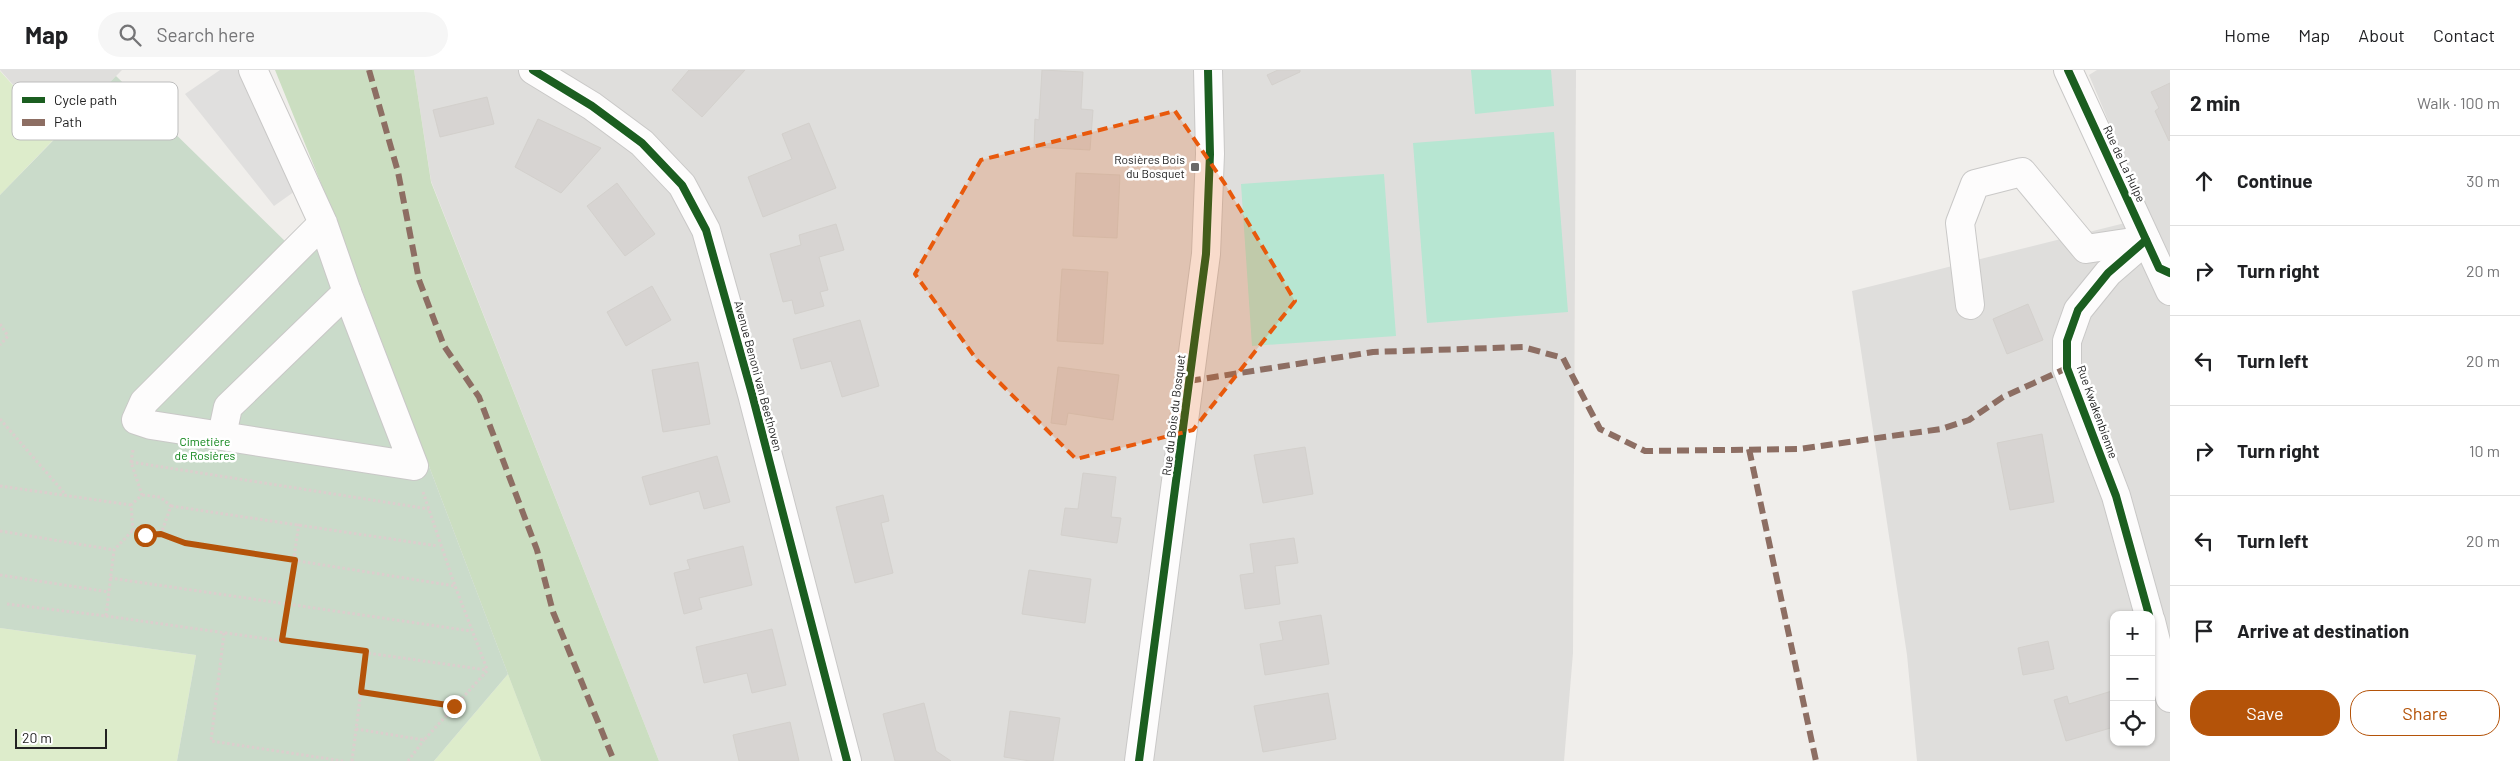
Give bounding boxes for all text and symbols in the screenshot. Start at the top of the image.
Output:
search box [98,12,448,57]
text: Map [25,20,68,49]
icon: search [116,21,144,49]
text: Search here [156,23,255,46]
text: Home [2224,24,2270,46]
text: Map [2298,24,2330,46]
text: About [2358,24,2405,46]
text: Contact [2433,24,2495,46]
legend [12,82,178,140]
text: 2 min [2190,90,2240,115]
text: Cycle path [54,91,117,108]
text: Walk · 100 m [2417,93,2500,112]
text: Path [54,113,82,130]
street label: Rue de La Hulpe [2101,123,2149,204]
place label: Rosières Bois du Bosquet [1114,152,1185,180]
marker: Rosières Bois du Bosquet [1189,161,1201,173]
icon: ahead [2190,167,2218,195]
text: Continue [2237,169,2313,192]
text: 30 m [2466,171,2500,190]
icon: right [2190,257,2218,285]
text: Turn right [2237,259,2319,282]
text: 20 m [2466,261,2500,280]
street label: Avenue Benoni van Beethoven [732,299,786,453]
icon: left [2190,347,2218,375]
text: Turn left [2237,349,2308,372]
text: 20 m [2466,351,2500,370]
street label: Rue du Bois du Bosquet [1159,353,1187,476]
street label: Rue Kwakenbienne [2075,363,2121,460]
park label: Cimetière de Rosières [175,434,236,462]
icon: right [2190,437,2218,465]
text: Turn right [2237,439,2319,462]
text: 10 m [2469,441,2500,460]
route start [134,524,157,547]
icon: left [2190,527,2218,555]
text: Turn left [2237,529,2308,552]
text: 20 m [2466,531,2500,550]
map controls [2110,611,2155,746]
button: + [2110,611,2155,656]
icon: arrive [2190,617,2218,645]
text: Arrive at destination [2237,619,2409,642]
button: − [2110,656,2155,701]
button: Save [2190,690,2340,736]
button: Share [2350,690,2500,736]
route end [443,695,466,718]
button: locate [2110,701,2155,746]
scale bar [15,726,108,749]
text: 20 m [22,729,52,746]

